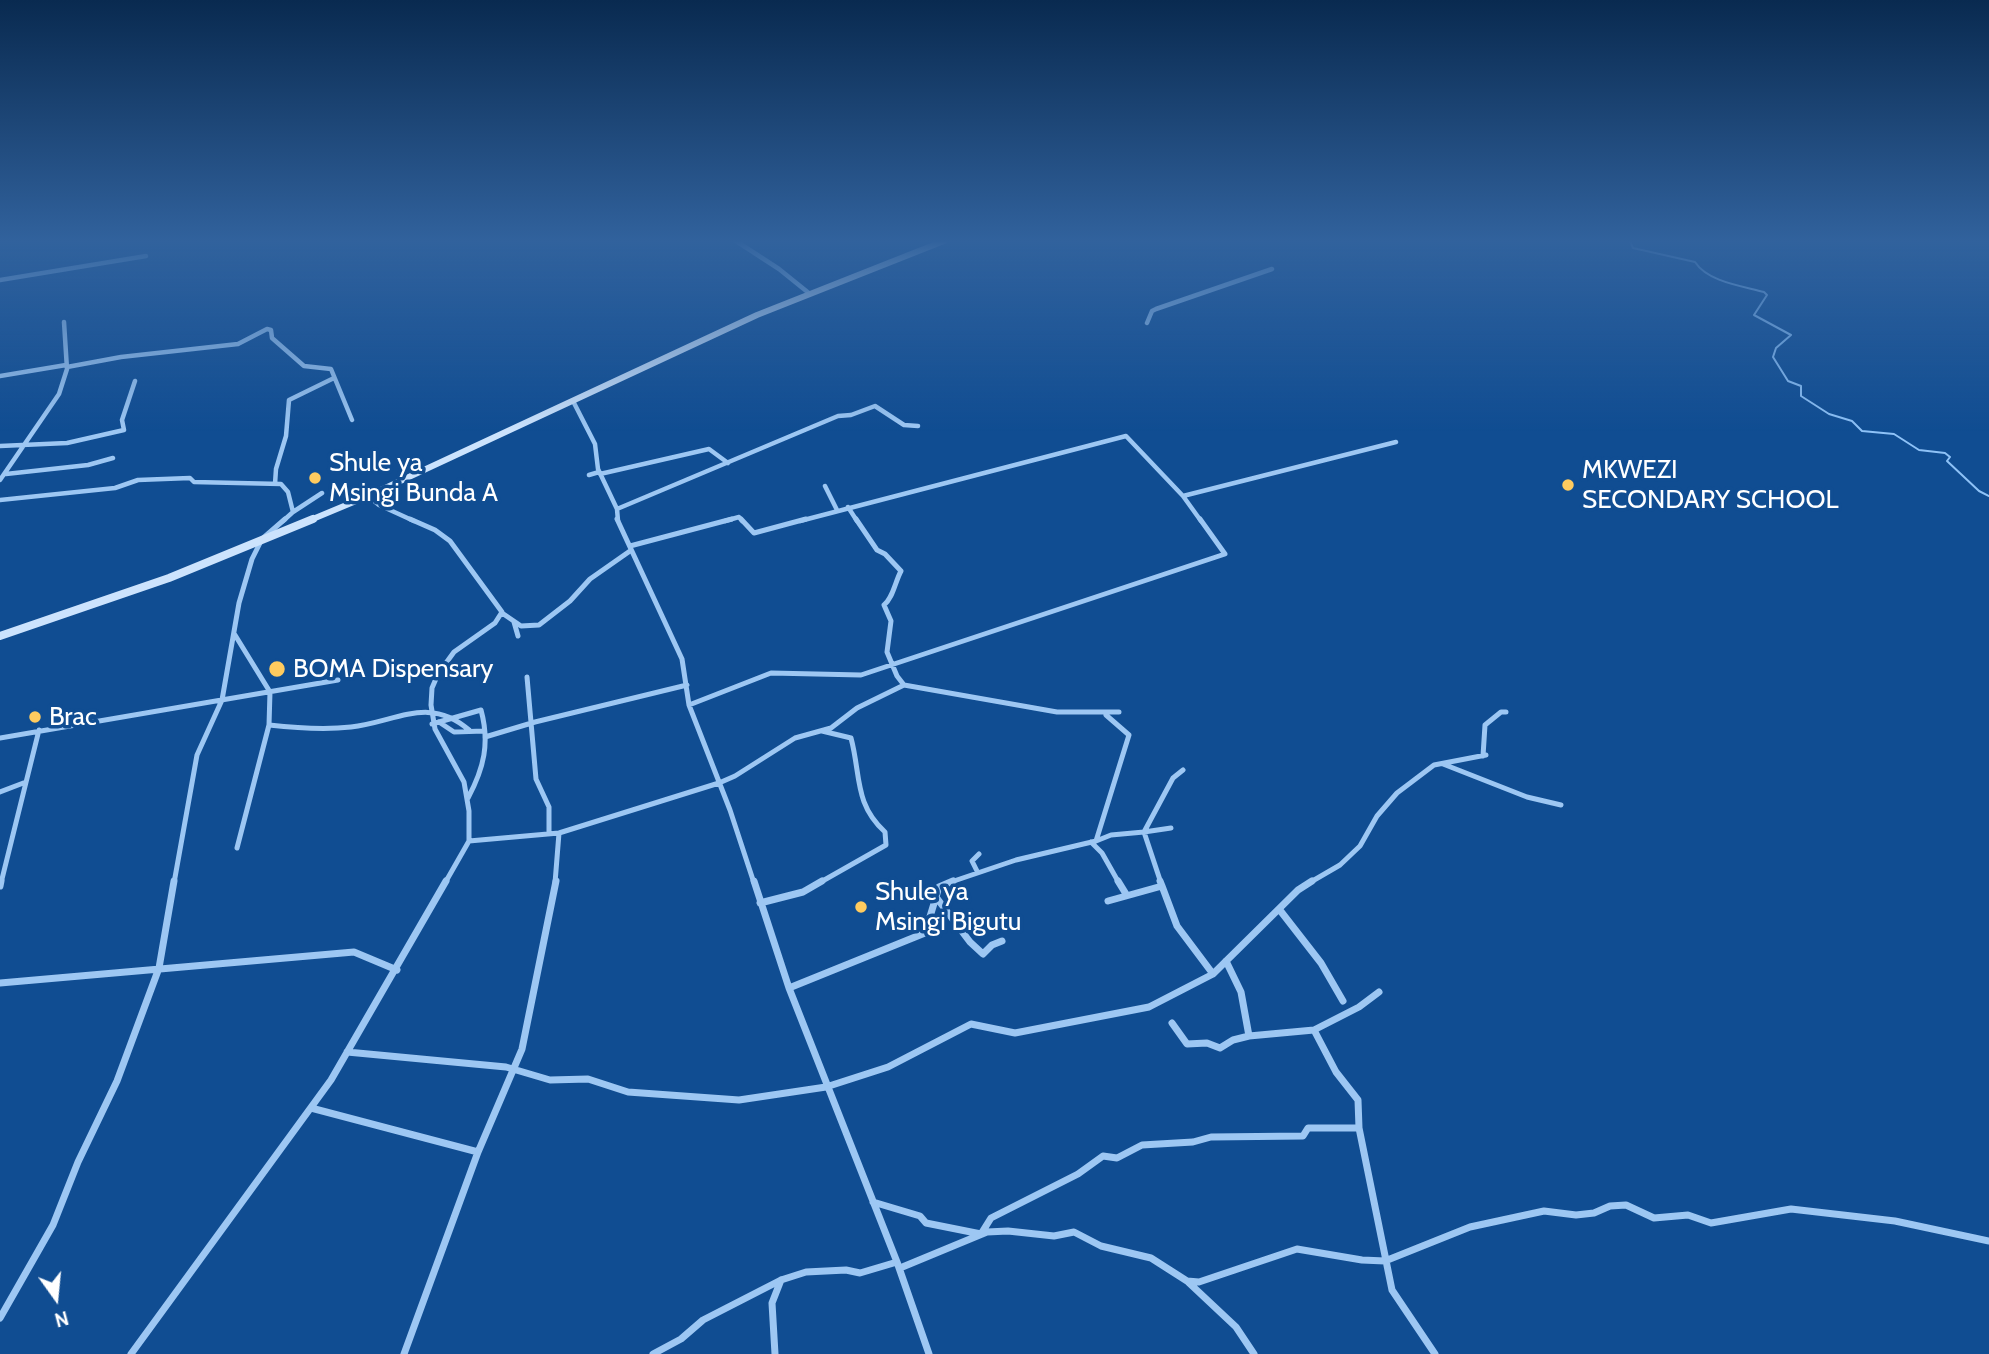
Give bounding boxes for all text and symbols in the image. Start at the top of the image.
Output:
place label: Shule ya Msingi Bunda A [329,447,498,508]
place label: MKWEZI SECONDARY SCHOOL [1582,454,1838,516]
marker: Shule ya Msingi Bunda A [307,470,323,486]
marker: MKWEZI SECONDARY SCHOOL [1560,477,1576,493]
place label: BOMA Dispensary [293,653,493,685]
marker: BOMA Dispensary [267,659,287,679]
place label: Brac [49,701,97,733]
marker: Brac [27,709,43,725]
place label: Shule ya Msingi Bigutu [875,876,1021,938]
marker: Shule ya Msingi Bigutu [853,899,869,915]
north arrow [21,1263,91,1333]
text: N [52,1306,71,1332]

